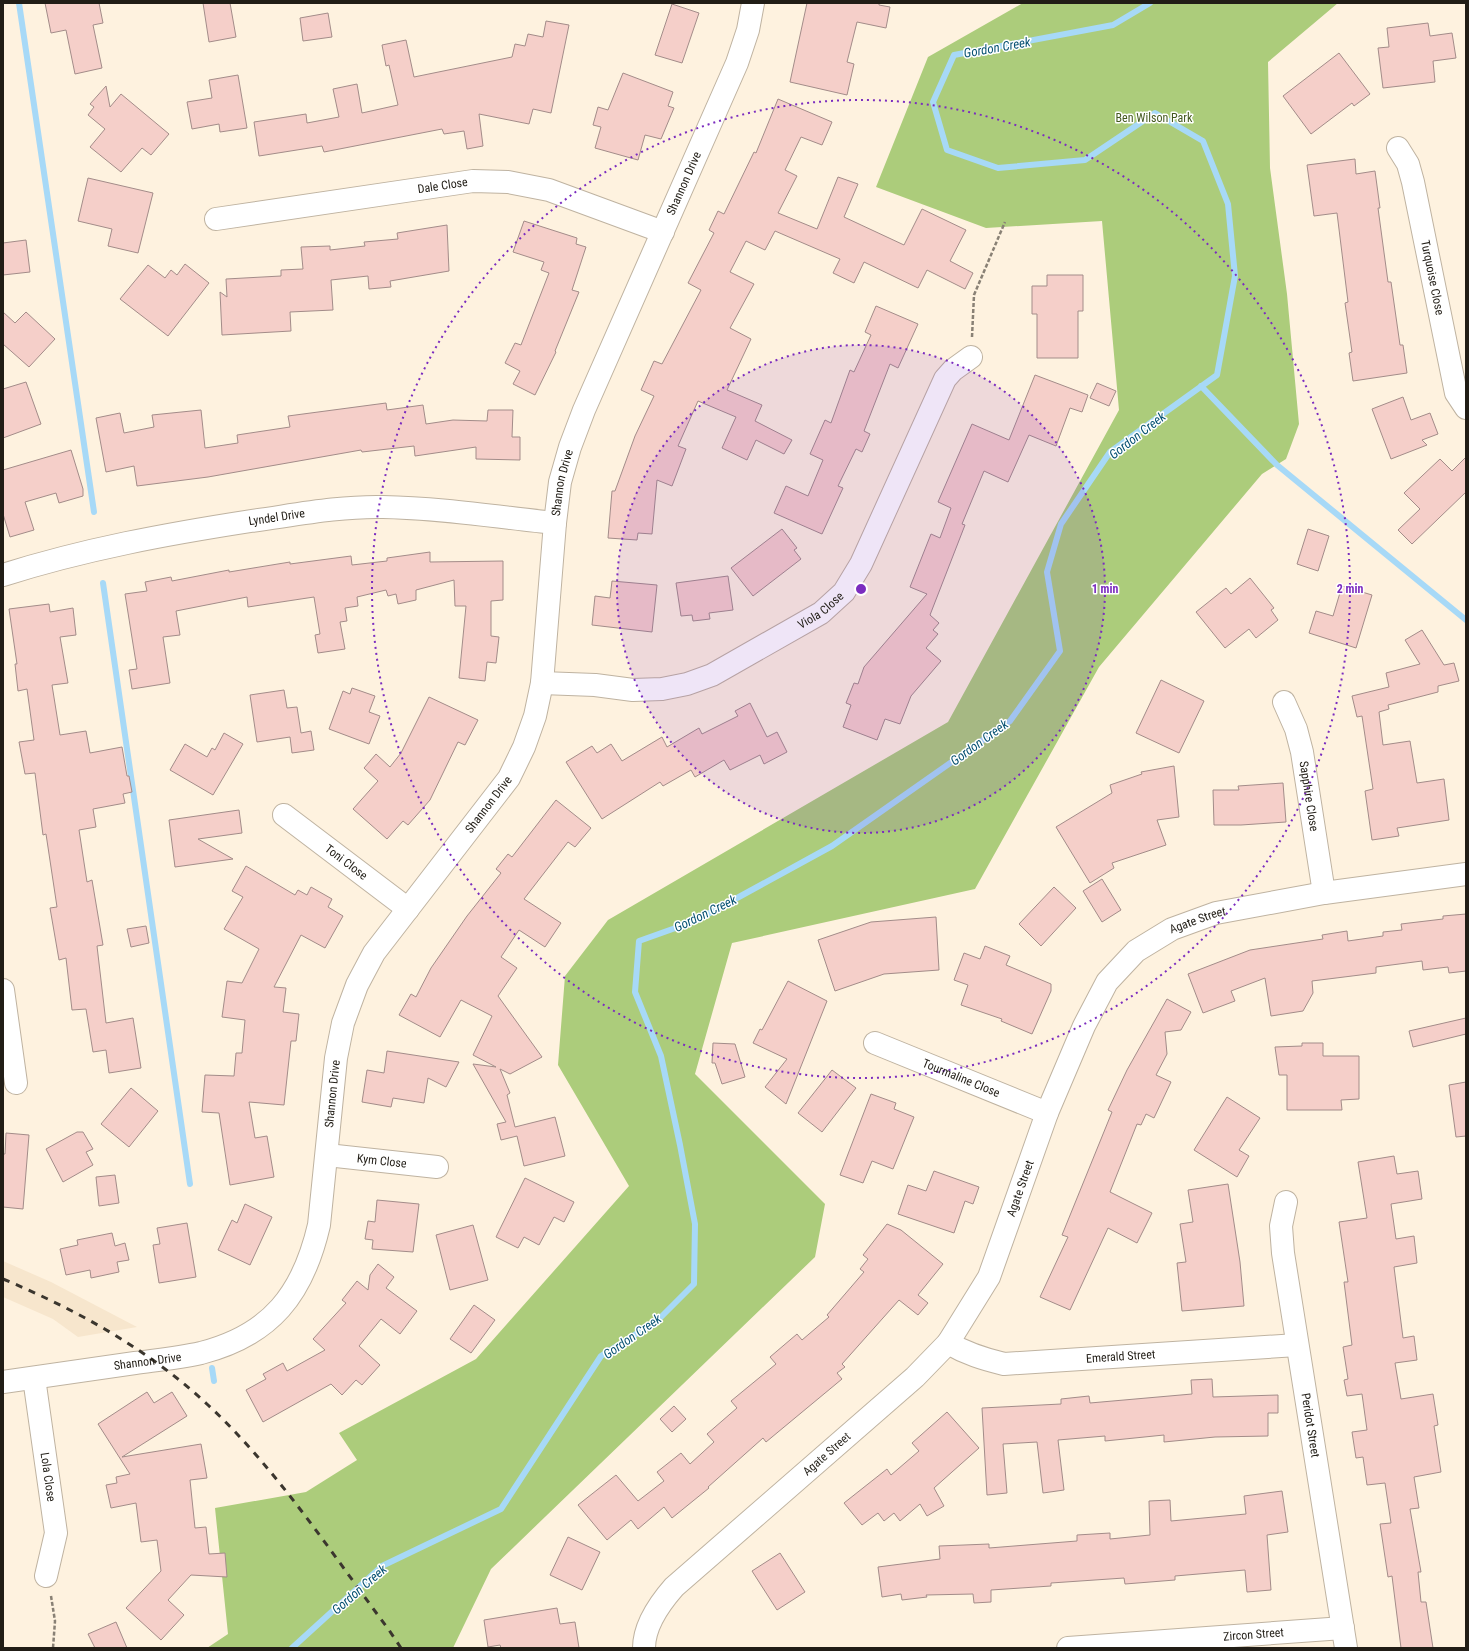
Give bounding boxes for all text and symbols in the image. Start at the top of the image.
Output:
water label: Gordon Creek [963,34,1032,61]
park label: Ben Wilson Park [1116,111,1193,125]
street label: Shannon Drive [664,149,704,217]
street label: Dale Close [417,175,469,196]
street label: Turquoise Close [1418,239,1447,317]
water label: Gordon Creek [1106,409,1169,462]
street label: Shannon Drive [549,447,576,517]
street label: Lyndel Drive [247,506,306,528]
centre of rings [854,582,868,596]
text: 1 min [1092,582,1118,596]
text: 2 min [1337,582,1363,596]
street label: Viola Close [795,589,847,632]
water label: Gordon Creek [948,716,1011,768]
street label: Sapphire Close [1296,760,1321,833]
street label: Shannon Drive [462,773,515,836]
street label: Toni Close [322,842,371,883]
water label: Gordon Creek [672,892,739,935]
street label: Agate Street [1167,904,1227,936]
street label: Tourmaline Close [920,1056,1002,1100]
street label: Shannon Drive [322,1059,343,1128]
street label: Kym Close [356,1151,408,1171]
street label: Agate Street [1004,1158,1037,1218]
water label: Gordon Creek [600,1311,664,1362]
street label: Emerald Street [1086,1347,1156,1366]
street label: Shannon Drive [113,1350,183,1373]
street label: Peridot Street [1298,1392,1323,1459]
street label: Agate Street [800,1429,854,1478]
street label: Lola Close [38,1451,59,1503]
water label: Gordon Creek [329,1561,390,1617]
street label: Zircon Street [1223,1625,1285,1644]

